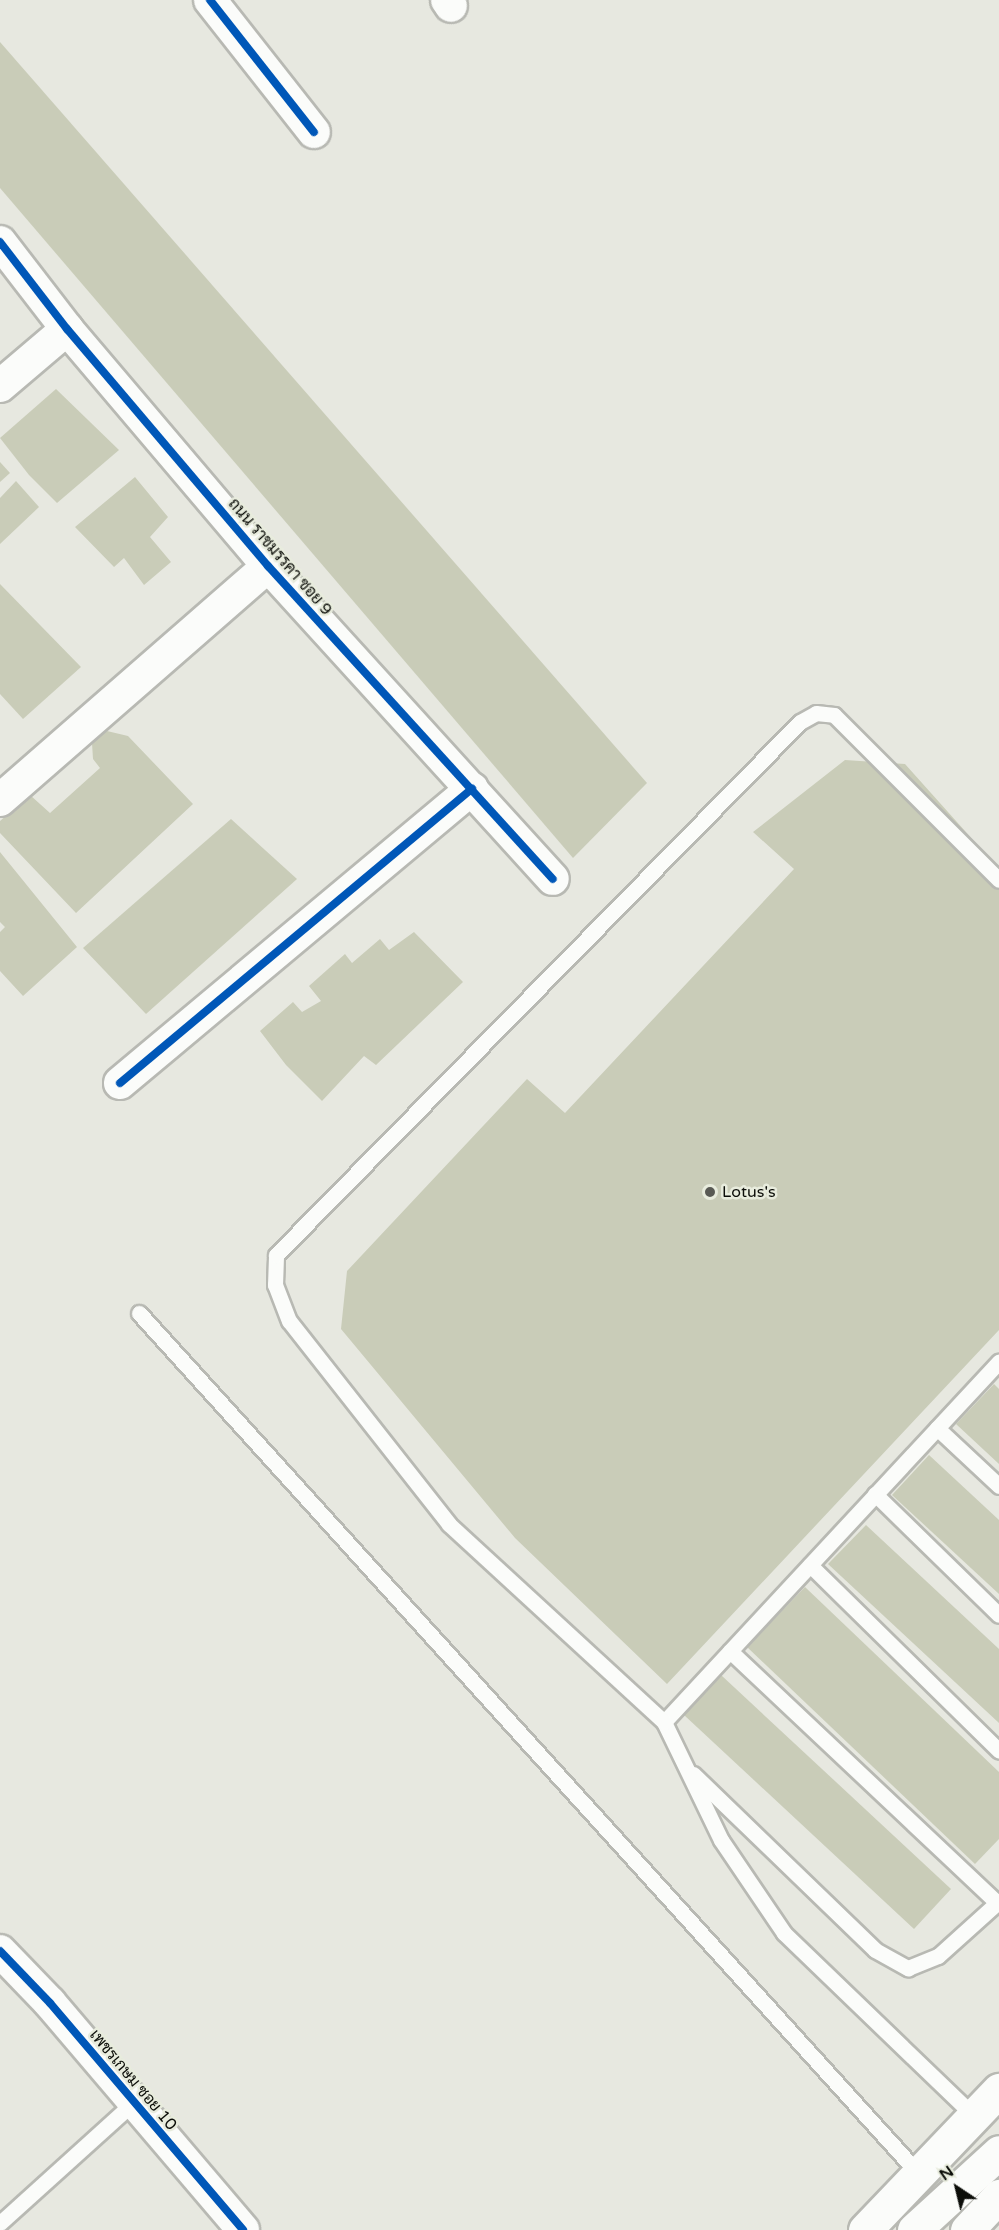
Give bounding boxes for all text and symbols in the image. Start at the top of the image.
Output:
street label: ถนน ราชมรรคา ซอย 9 [224,495,336,619]
place label: Lotus's [722,1182,776,1202]
marker: Lotus's [703,1185,717,1199]
street label: เพชรเกษม ซอย 10 [85,2026,181,2134]
north arrow [927,2158,987,2218]
text: N [936,2161,958,2185]

